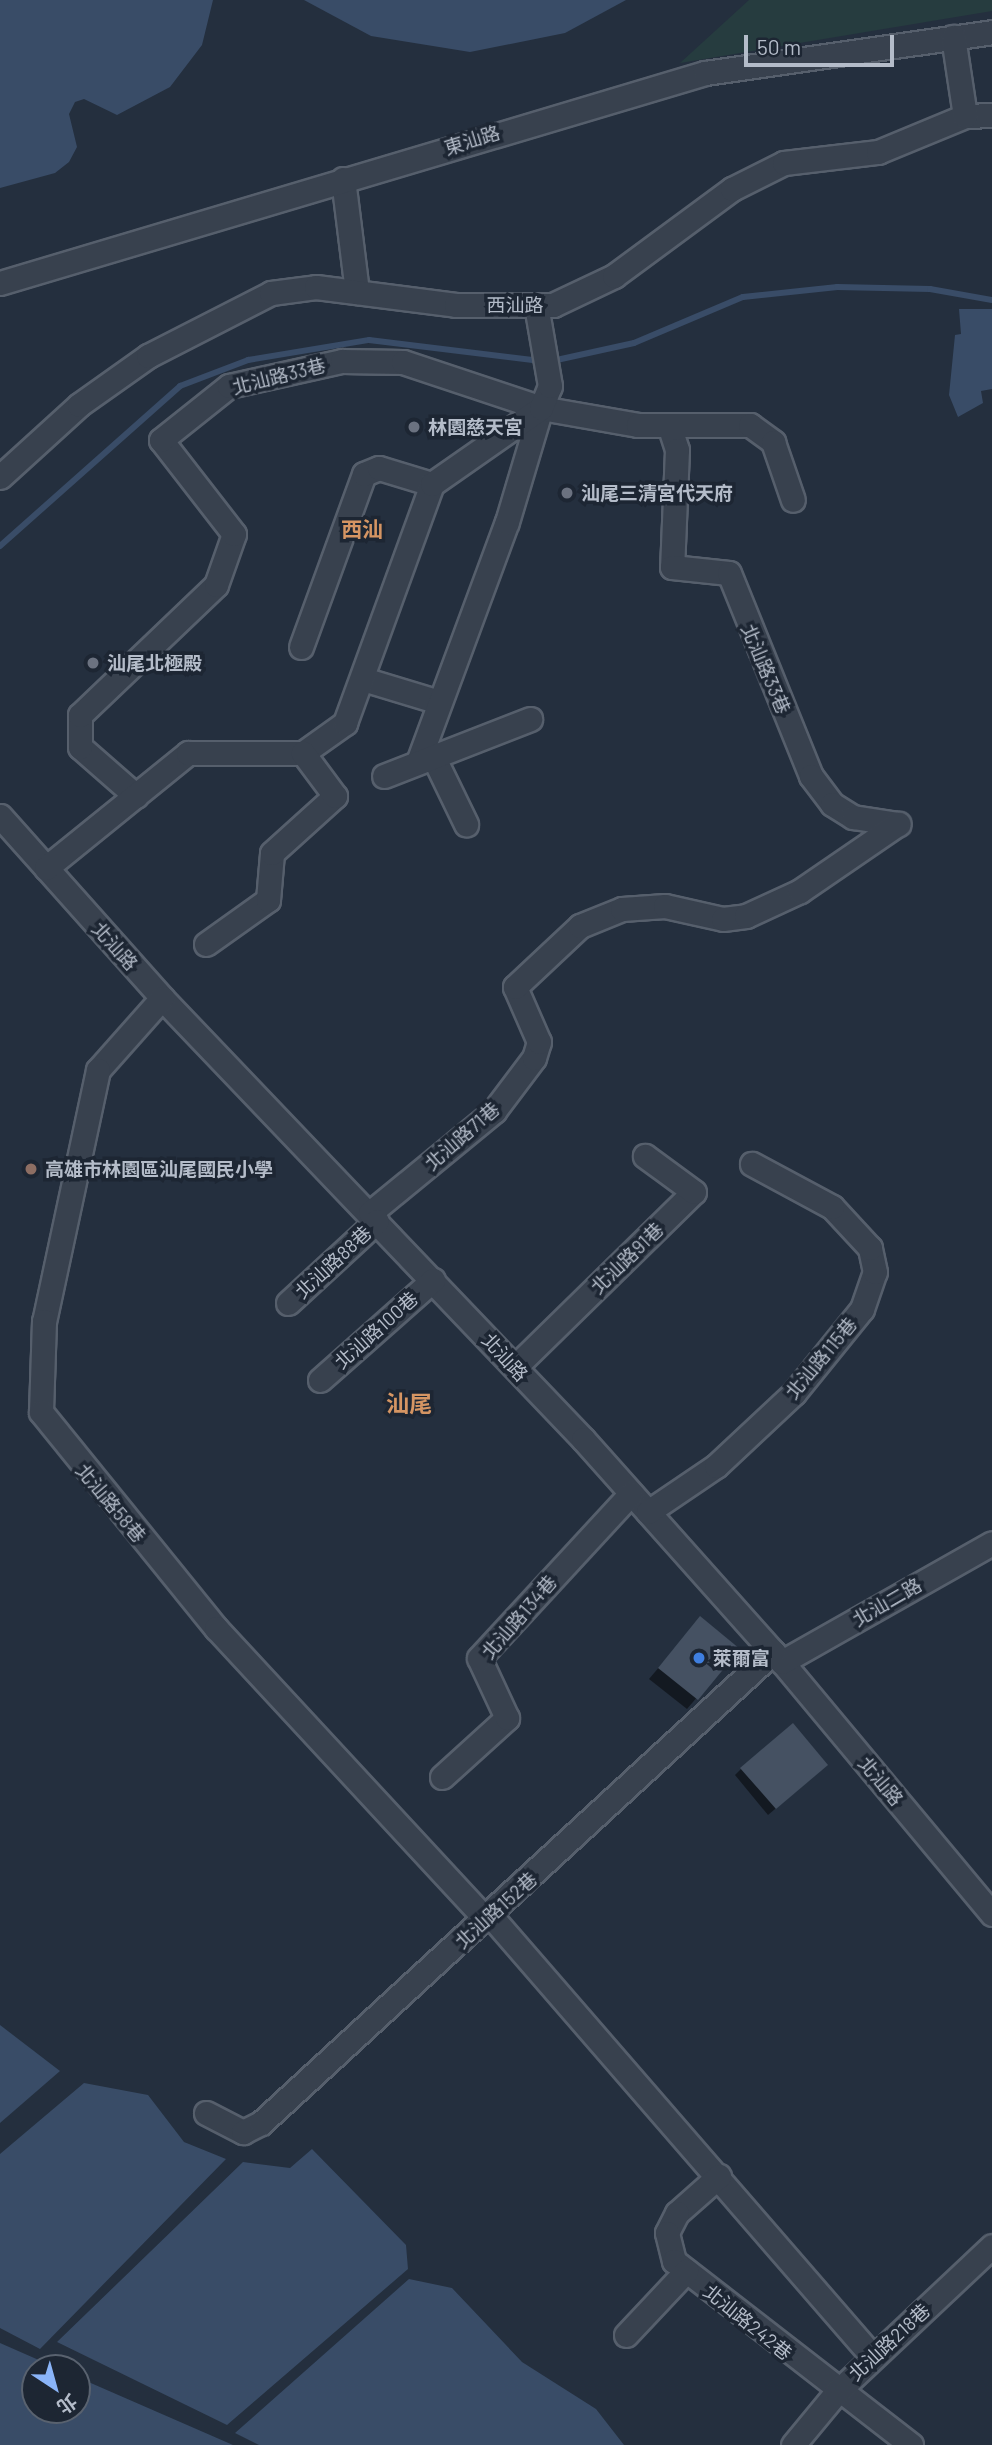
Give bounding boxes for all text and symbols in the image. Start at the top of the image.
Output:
scale bar [747,21,898,65]
text: 50 m [757,34,801,59]
street label: 東汕路 [441,121,503,159]
street label: 西汕路 [487,294,543,316]
street label: 北汕路33巷 [230,353,328,399]
place label: 林園慈天宮 [428,416,523,438]
marker: 林園慈天宮 [406,419,422,435]
place label: 汕尾三清宮代天府 [581,482,733,504]
marker: 汕尾三清宮代天府 [559,485,575,501]
district label: 西汕 [341,516,383,542]
street label: 北汕路33巷 [737,621,795,717]
place label: 汕尾北極殿 [107,652,202,674]
marker: 汕尾北極殿 [85,655,101,671]
street label: 北汕路 [87,917,143,975]
street label: 北汕路71巷 [420,1097,504,1175]
place label: 高雄市林園區汕尾國民小學 [45,1158,273,1180]
marker: 高雄市林園區汕尾國民小學 [23,1161,39,1177]
street label: 北汕路91巷 [586,1218,668,1298]
street label: 北汕路88巷 [290,1221,376,1303]
street label: 北汕路100巷 [330,1287,422,1373]
street label: 北汕路115巷 [780,1313,862,1403]
street label: 北汕路 [477,1328,533,1386]
district label: 汕尾 [386,1389,432,1417]
street label: 北汕路58巷 [72,1459,150,1547]
street label: 北汕路134巷 [477,1571,561,1663]
street label: 北汕二路 [848,1573,926,1631]
place label: 萊爾富 [713,1647,770,1669]
marker: 萊爾富 [691,1650,707,1666]
street label: 北汕路 [854,1752,908,1810]
street label: 北汕路152巷 [450,1867,542,1953]
street label: 北汕路242巷 [699,2280,797,2364]
street label: 北汕路218巷 [844,2299,934,2385]
north arrow [21,2354,91,2424]
text: 北 [53,2390,82,2420]

